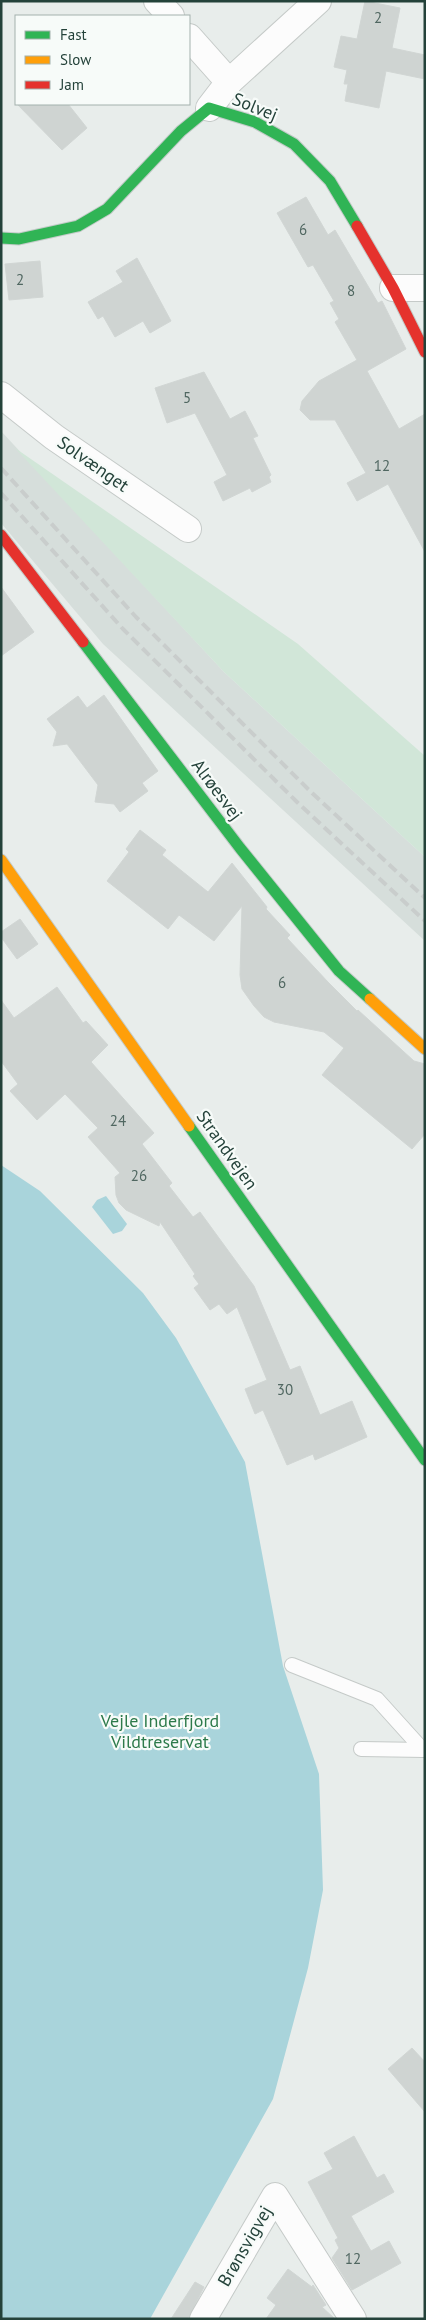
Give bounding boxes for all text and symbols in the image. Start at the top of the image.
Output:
house number: 2 [374,8,382,27]
legend [15,15,190,105]
text: Fast [60,25,87,44]
text: Slow [60,50,91,69]
text: Jam [59,75,84,94]
street label: Solvej [229,87,281,126]
house number: 6 [299,220,307,239]
house number: 2 [16,270,24,289]
house number: 8 [347,281,355,300]
house number: 5 [183,388,191,407]
street label: Solvænget [53,431,134,497]
house number: 12 [374,456,390,475]
street label: Alrøesvej [187,755,248,825]
house number: 6 [278,973,286,992]
street label: Strandvejen [192,1106,263,1194]
house number: 24 [110,1111,126,1130]
house number: 26 [131,1166,147,1185]
house number: 30 [277,1380,293,1399]
park label: Vejle Inderfjord Vildtreservat [100,1709,219,1753]
street label: Brønsvigvej [212,2201,277,2290]
house number: 12 [345,2249,361,2268]

